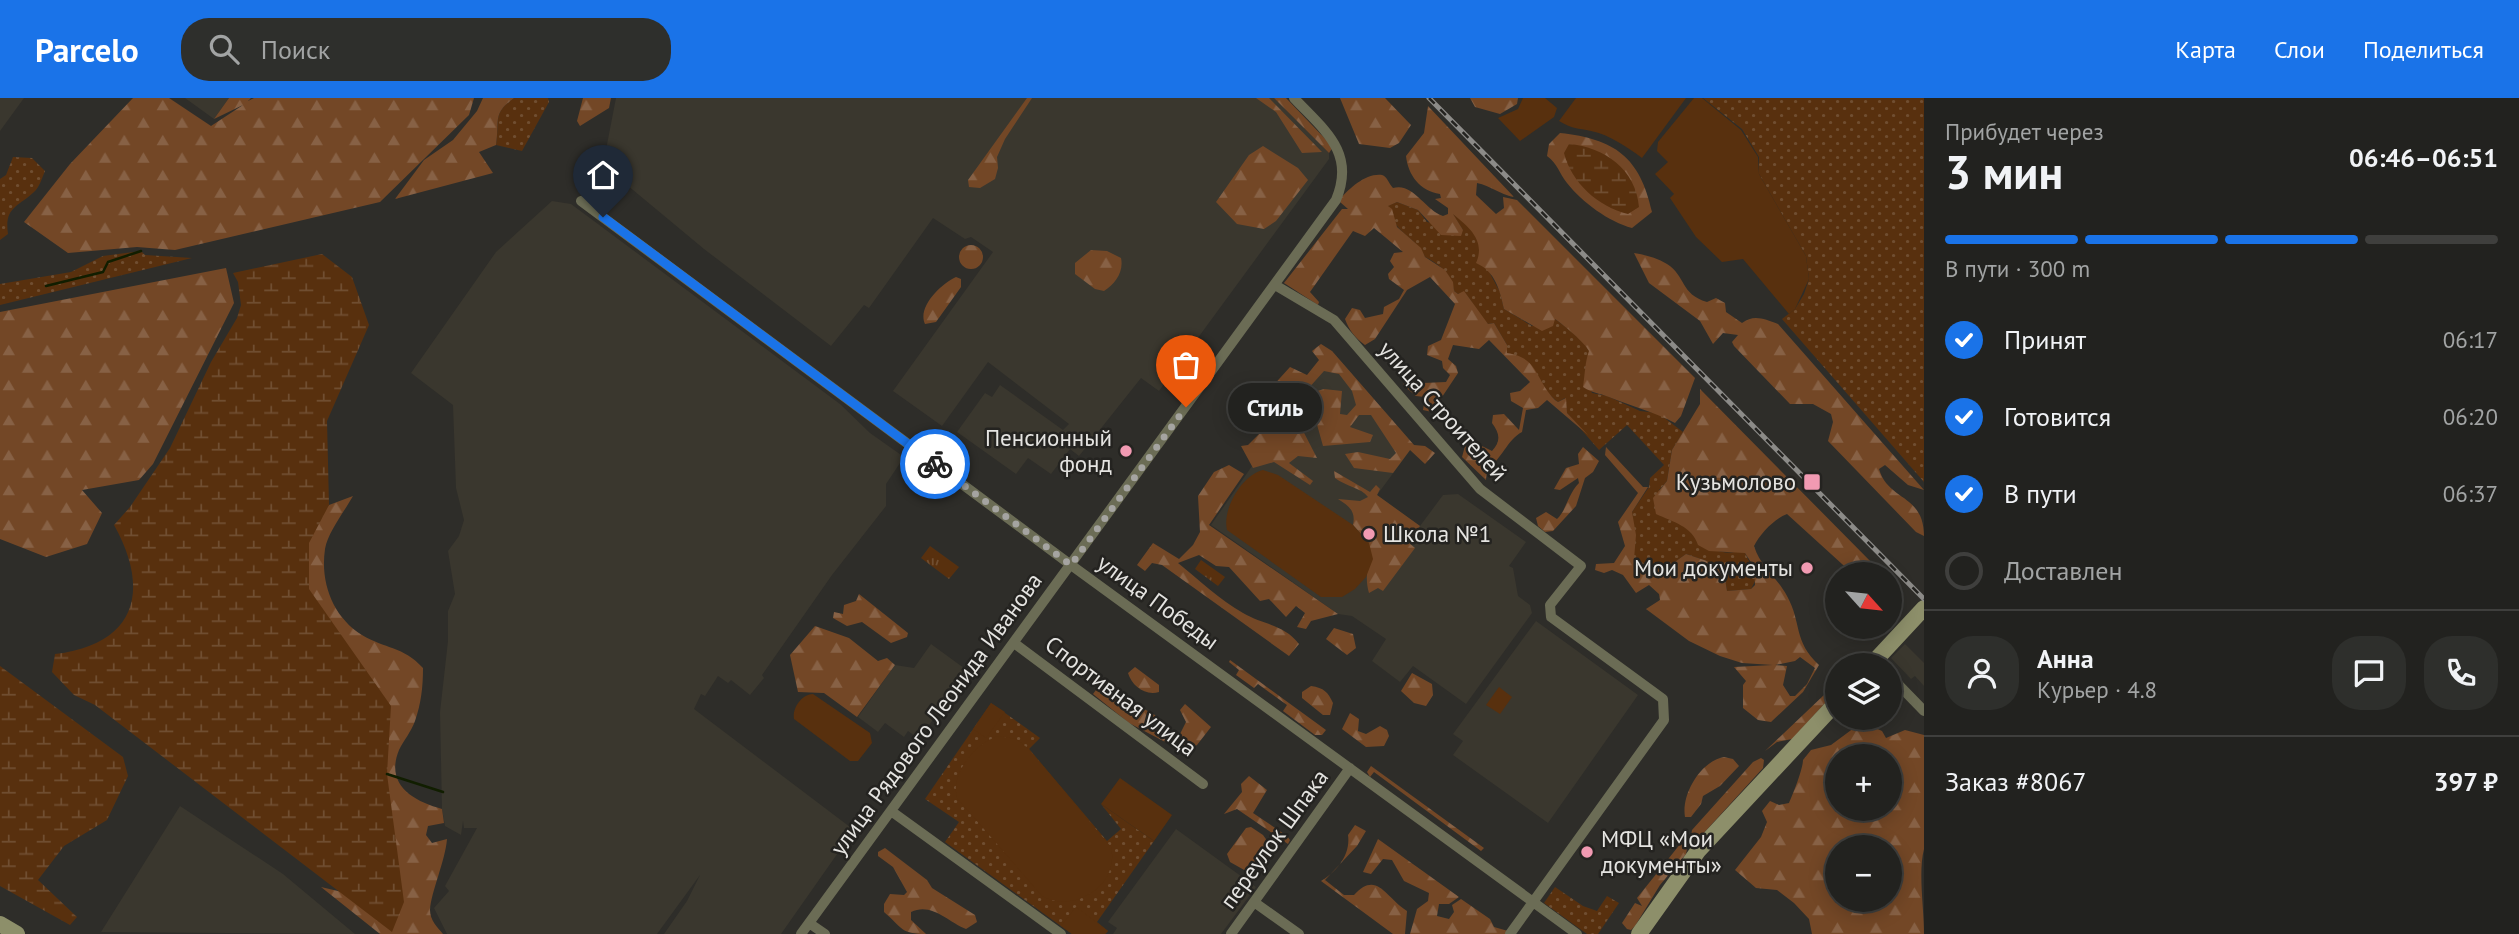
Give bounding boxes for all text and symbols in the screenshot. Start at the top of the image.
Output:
search box [181,18,671,81]
text: Parcelo [35,28,139,71]
icon: search [205,30,243,68]
text: Поиск [261,33,330,66]
text: Карта [2175,34,2236,65]
text: Слои [2274,34,2325,65]
text: Поделиться [2363,34,2484,65]
text: Прибудет через [1945,117,2104,146]
text: 06:46–06:51 [2349,141,2498,174]
text: 3 мин [1945,142,2063,202]
pin [573,145,633,217]
icon: home [584,156,622,194]
text: В пути · 300 m [1945,254,2090,283]
icon: check [1945,321,1983,359]
text: Принят [2004,323,2086,356]
text: 06:17 [2443,325,2498,354]
pin [1156,335,1216,407]
street label: улица Строителей [1373,335,1514,487]
icon: bag [1167,346,1205,384]
callout: Стиль [1228,382,1322,432]
text: Стиль [1247,393,1303,422]
icon: check [1945,398,1983,436]
text: Готовится [2004,400,2111,433]
text: 06:20 [2443,402,2498,431]
place label: Пенсионный фонд [985,423,1112,478]
courier [900,429,970,499]
marker: Пенсионный фонд [1118,443,1134,459]
icon: bike [916,445,954,483]
place label: Кузьмолово [1676,467,1796,496]
marker: Кузьмолово [1802,472,1822,492]
icon: check [1945,475,1983,513]
text: В пути [2004,477,2077,510]
text: 06:37 [2443,479,2498,508]
place label: Школа №1 [1383,519,1491,548]
marker: Школа №1 [1361,526,1377,542]
street label: улица Победы [1092,548,1225,655]
place label: Мои документы [1634,553,1793,582]
text: Доставлен [2004,554,2123,587]
marker: Мои документы [1799,560,1815,576]
north arrow [1825,562,1902,639]
map controls [1825,562,1902,912]
street label: улица Рядового Леонида Иванова [823,567,1048,861]
street label: Спортивная улица [1040,629,1203,762]
button: person [1945,636,2019,710]
button: chat [2332,636,2406,710]
button: phone [2424,636,2498,710]
text: Анна [2037,642,2094,675]
button: layers [1825,653,1902,730]
text: Курьер · 4.8 [2037,675,2157,704]
button: + [1825,744,1902,821]
street label: переулок Шпака [1213,763,1334,914]
text: Заказ #8067 [1945,765,2087,798]
text: 397 ₽ [2434,765,2498,798]
place label: МФЦ «Мои документы» [1601,824,1722,879]
button: − [1825,835,1902,912]
marker: МФЦ «Мои документы» [1579,844,1595,860]

